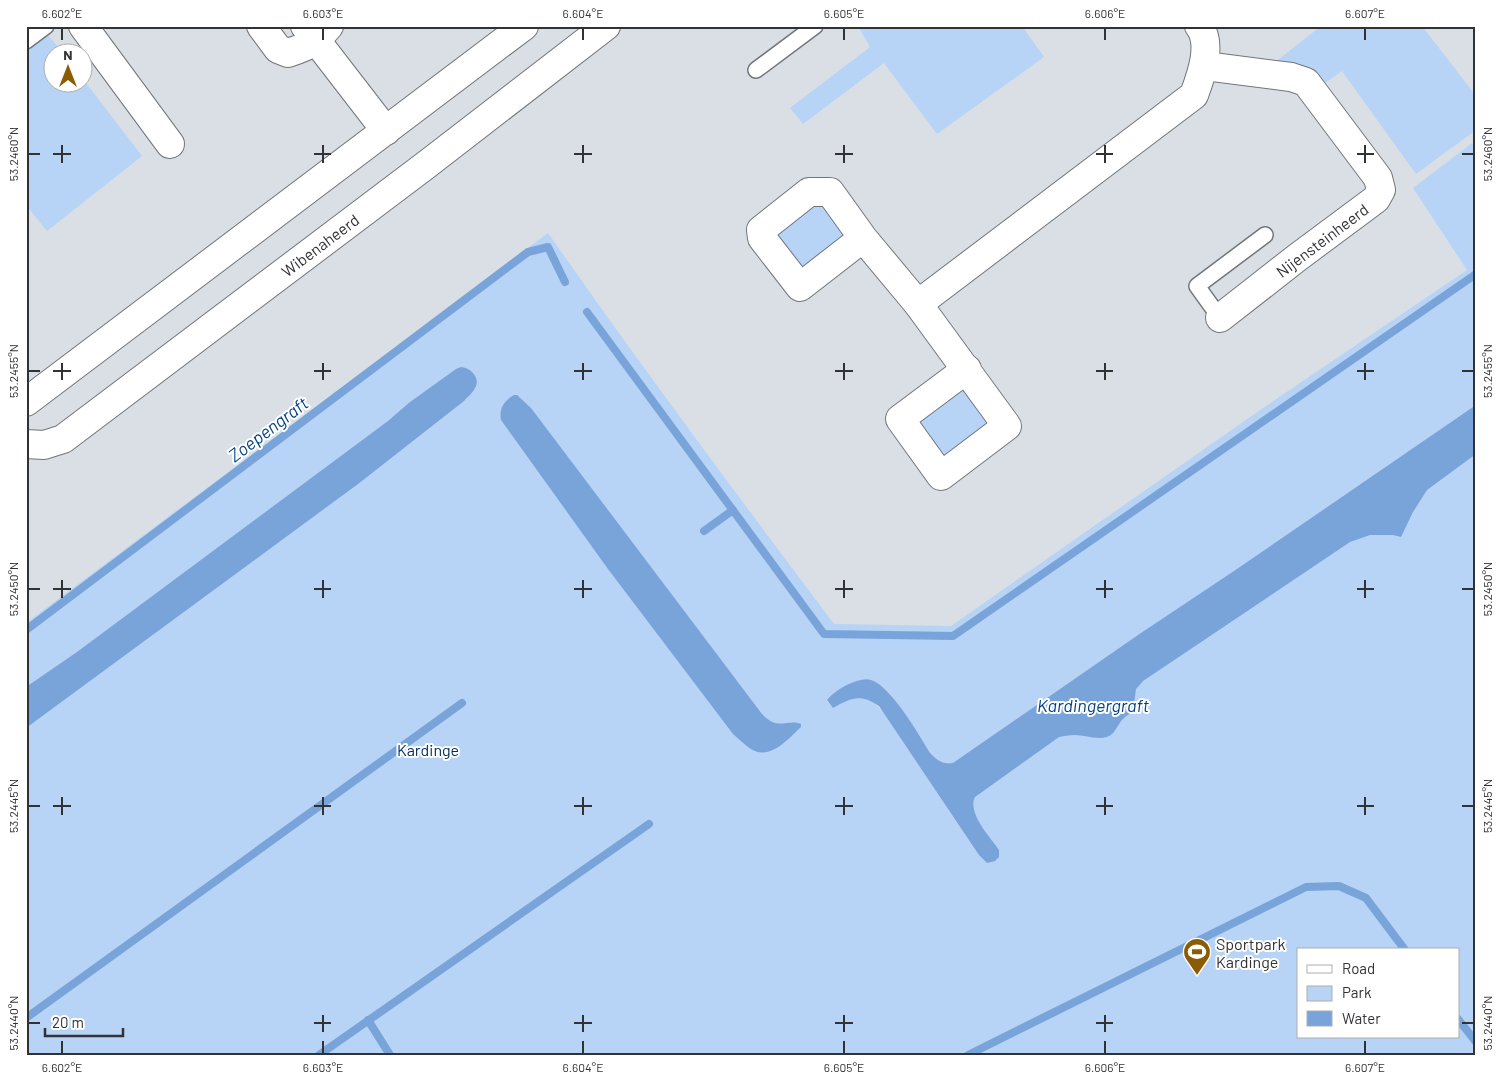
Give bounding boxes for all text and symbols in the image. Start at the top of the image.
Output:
text: 6.602°E [42,6,82,20]
text: 6.603°E [303,6,343,20]
text: 6.604°E [563,6,603,20]
text: 6.605°E [824,6,864,20]
text: 6.606°E [1085,6,1125,20]
text: 6.607°E [1345,6,1385,20]
north arrow [42,42,92,92]
text: N [63,46,73,63]
text: 53.2460°N [6,127,20,181]
text: 53.2460°N [1480,127,1494,181]
street label: Nijensteinheerd [1272,199,1372,281]
street label: Wibenaheerd [277,210,363,280]
text: 53.2455°N [6,344,20,398]
text: 53.2455°N [1480,344,1494,398]
water label: Zoepengraft [224,391,313,466]
text: 53.2450°N [6,562,20,616]
text: 53.2450°N [1480,562,1494,616]
water label: Kardingergraft [1037,694,1150,716]
park label: Kardinge [397,740,459,759]
text: 53.2445°N [6,779,20,833]
text: 53.2445°N [1480,779,1494,833]
place label: Sportpark Kardinge [1216,934,1286,971]
sports icon: Sportpark Kardinge [1182,937,1212,976]
legend [1297,948,1460,1038]
text: Road [1342,959,1375,977]
text: Park [1342,983,1372,1001]
text: 53.2440°N [6,996,20,1050]
text: 53.2440°N [1480,996,1494,1050]
scale bar [45,1006,122,1038]
text: Water [1342,1009,1381,1027]
text: 20 m [52,1013,84,1031]
text: 6.602°E [42,1060,82,1074]
text: 6.603°E [303,1060,343,1074]
text: 6.604°E [563,1060,603,1074]
text: 6.605°E [824,1060,864,1074]
text: 6.606°E [1085,1060,1125,1074]
text: 6.607°E [1345,1060,1385,1074]

